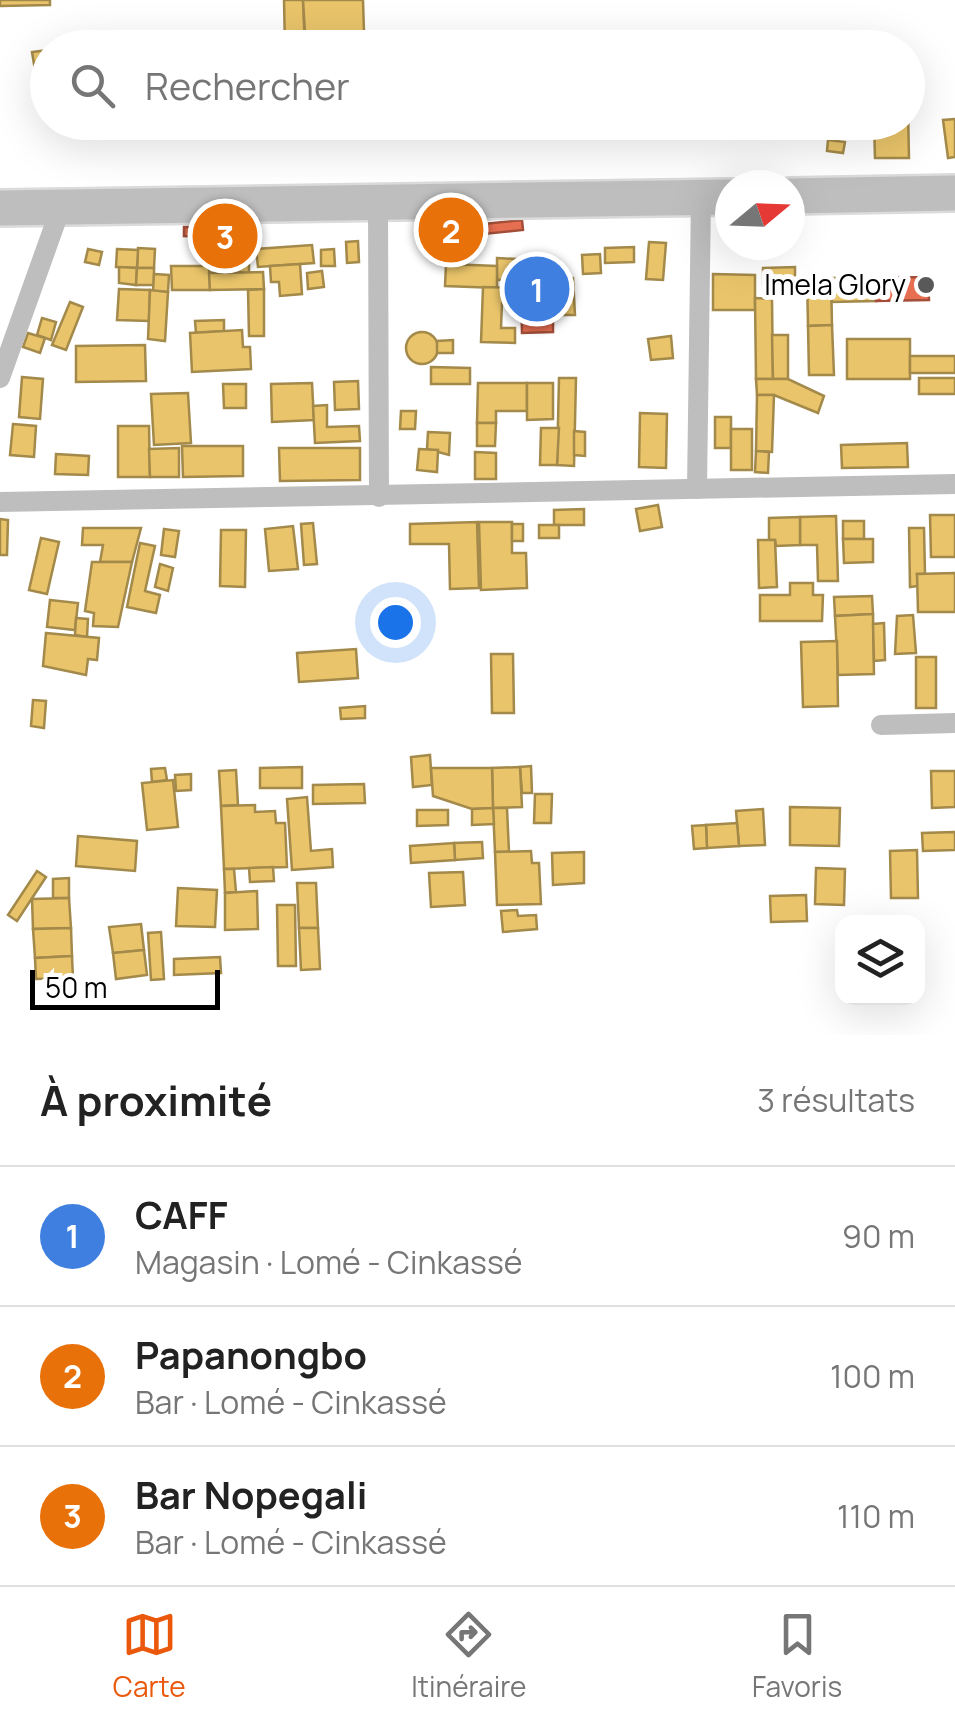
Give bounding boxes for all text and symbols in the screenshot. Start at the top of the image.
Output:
search box [30,30,925,140]
icon: search [65,58,120,113]
text: Rechercher [145,59,350,111]
north arrow [715,170,805,260]
pin: 2 [418,192,484,268]
pin: 3 [192,198,258,274]
pin: 1 [504,252,570,326]
place label: Imela Glory [764,265,906,303]
marker: Imela Glory [915,274,937,296]
your location [370,597,421,648]
map controls [835,915,925,1005]
button: layers [835,915,925,1005]
scale bar [30,965,220,1010]
text: 50 m [45,968,108,1006]
text: À proximité [40,1071,272,1129]
text: 3 résultats [757,1078,915,1122]
text: CAFF [135,1188,228,1240]
text: 1 [65,1214,80,1258]
text: 90 m [842,1214,915,1258]
text: Magasin · Lomé - Cinkassé [135,1240,522,1284]
text: Papanongbo [135,1328,367,1380]
text: 2 [63,1354,82,1398]
text: 100 m [830,1354,915,1398]
text: Bar · Lomé - Cinkassé [135,1380,447,1424]
text: Bar Nopegali [135,1468,367,1520]
text: 3 [63,1494,82,1538]
text: 110 m [837,1494,915,1538]
text: Bar · Lomé - Cinkassé [135,1520,447,1564]
tab: Carte [113,1607,186,1705]
tab: Itinéraire [411,1607,526,1705]
tab: Favoris [752,1607,842,1705]

